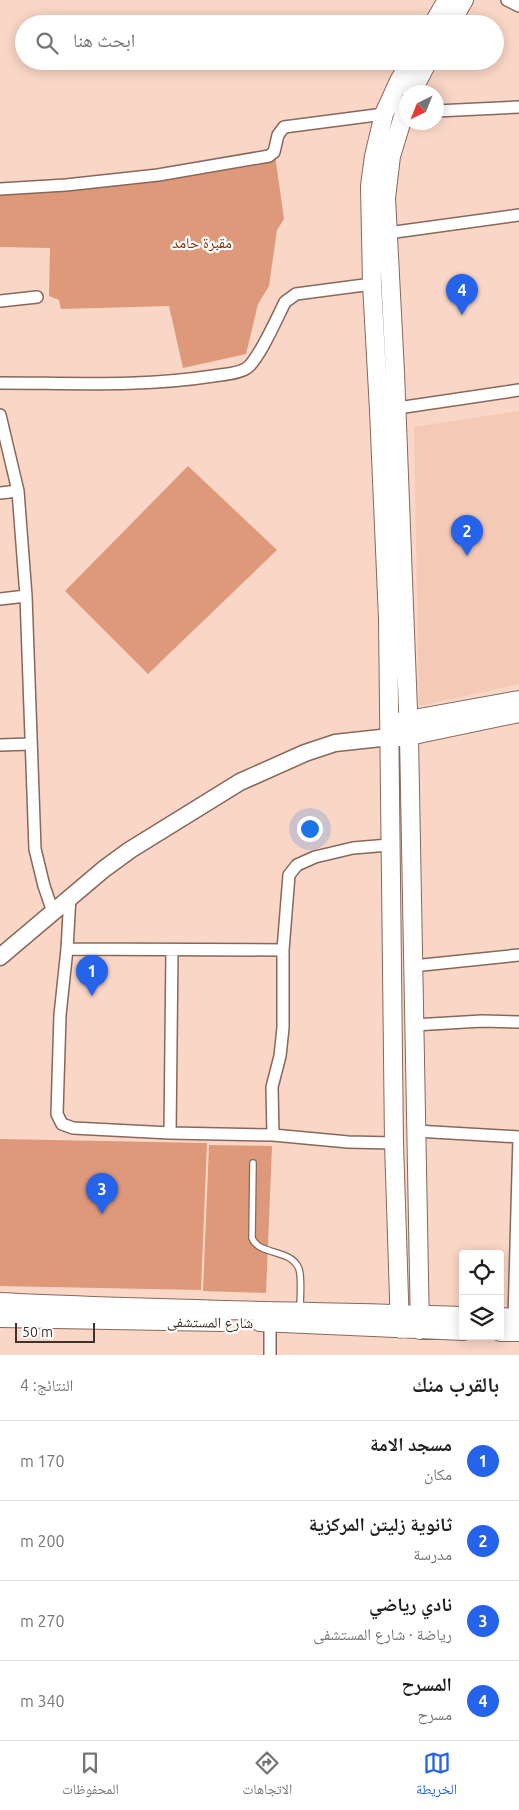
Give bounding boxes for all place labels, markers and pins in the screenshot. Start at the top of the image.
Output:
pin: 4 [446,274,478,315]
pin: 2 [451,515,483,556]
pin: 1 [76,955,108,996]
pin: 3 [86,1173,118,1214]

